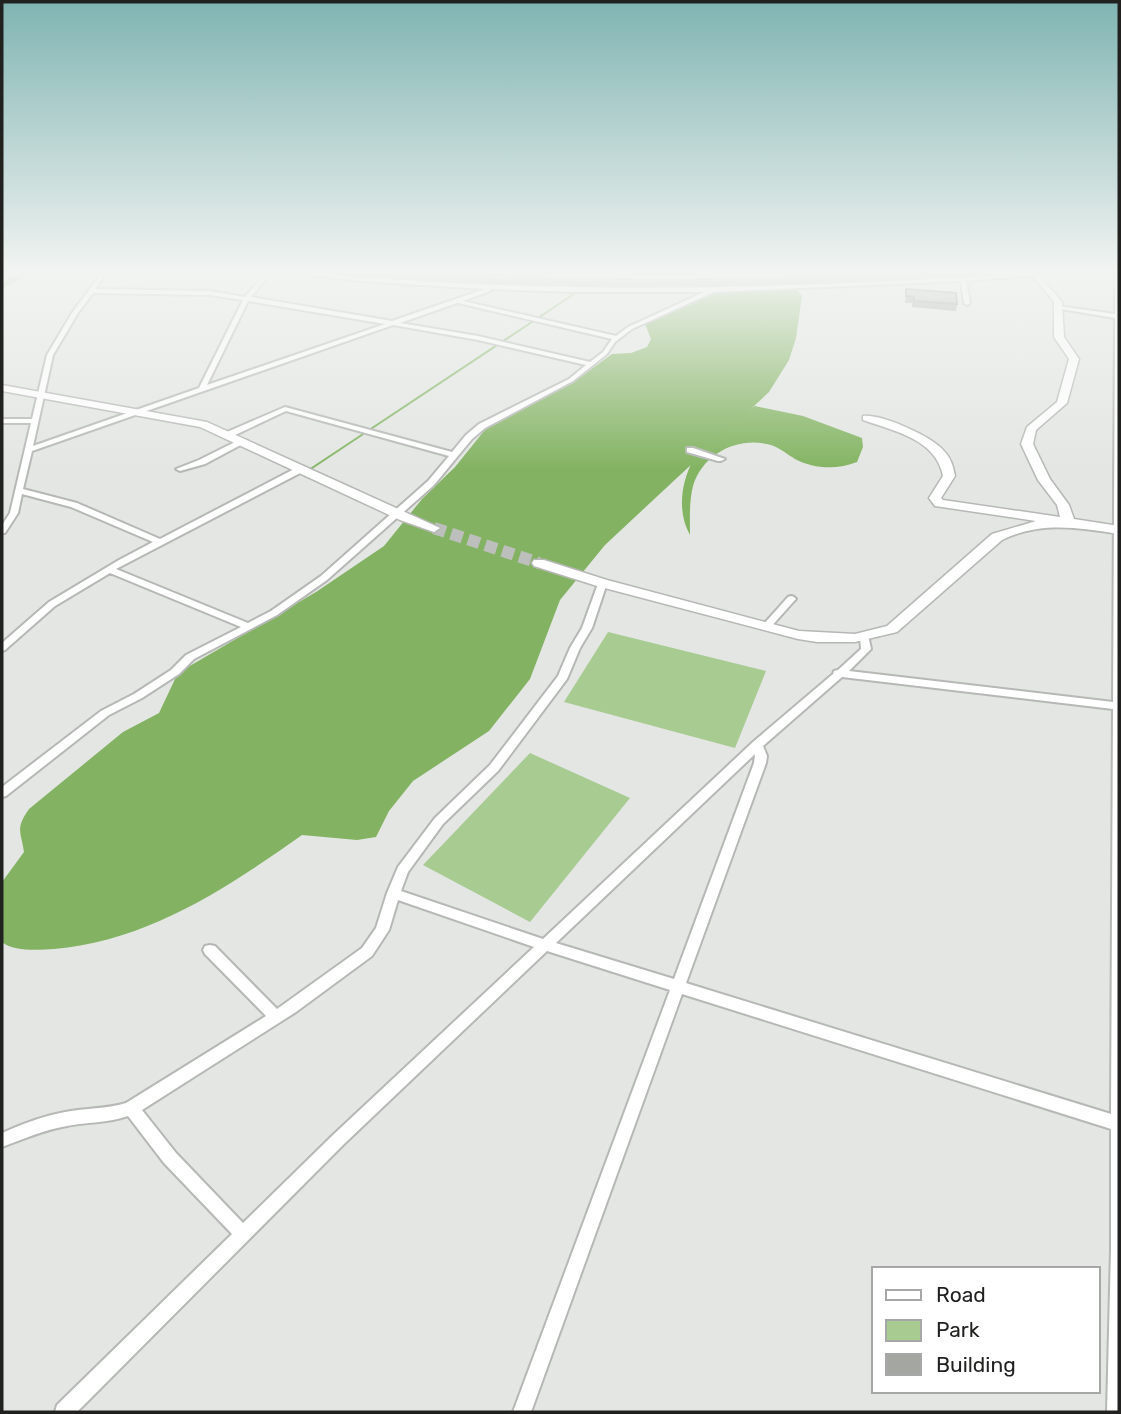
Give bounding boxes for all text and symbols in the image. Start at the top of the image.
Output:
legend [872,1267,1100,1393]
text: Road [936,1282,986,1307]
text: Park [936,1317,980,1342]
text: Building [936,1352,1016,1377]

